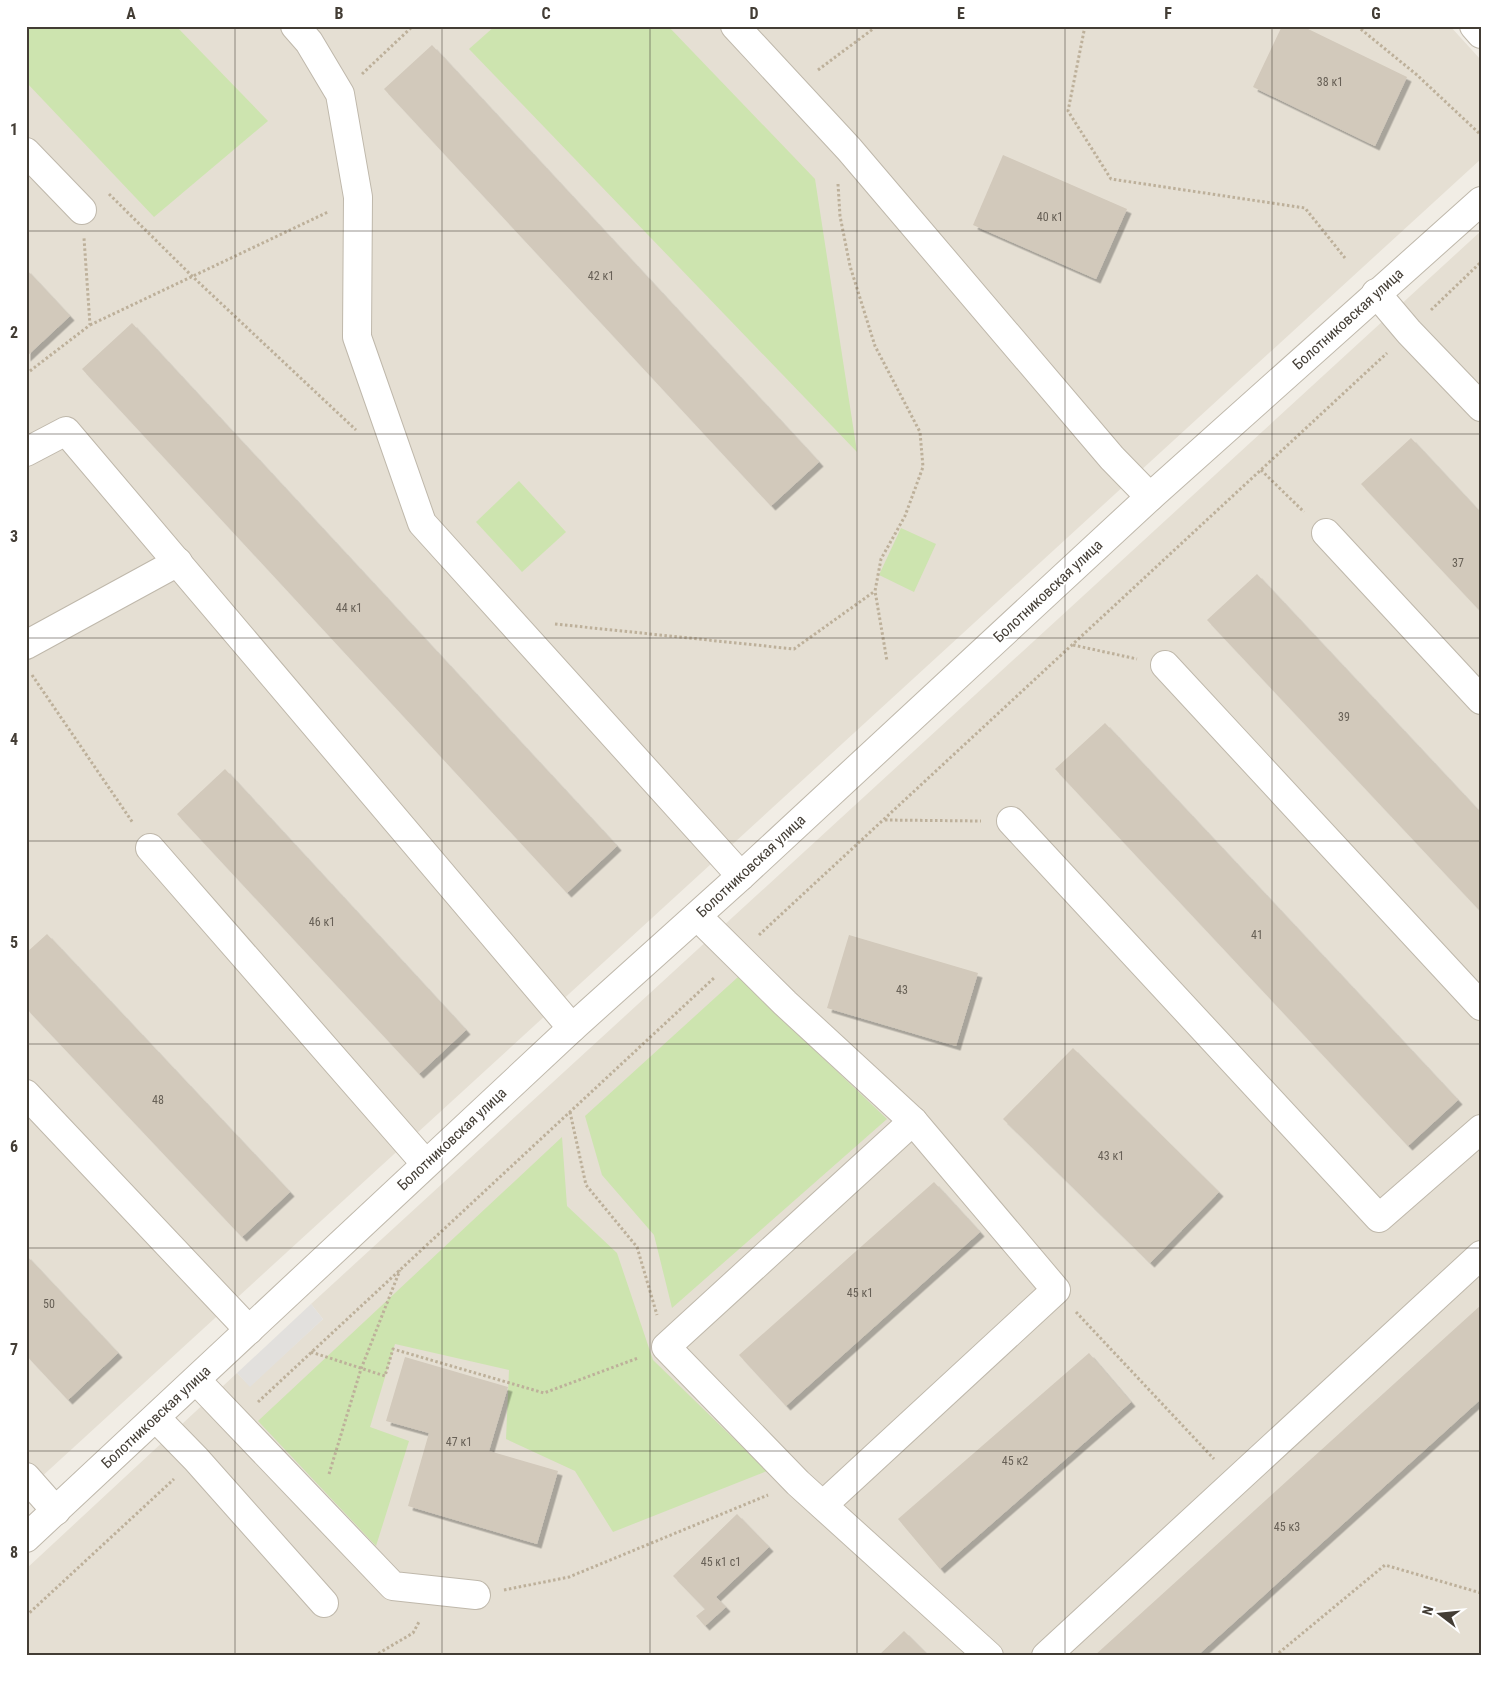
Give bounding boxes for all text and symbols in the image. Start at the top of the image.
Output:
text: A [126,4,136,23]
text: B [335,4,344,23]
text: C [541,4,551,23]
text: D [749,4,759,23]
text: E [957,4,965,23]
text: F [1164,4,1172,23]
text: G [1371,4,1381,23]
house number: 38 к1 [1317,75,1343,89]
text: 1 [10,120,18,139]
house number: 40 к1 [1037,210,1063,224]
street label: Болотниковская улица [1289,265,1407,373]
house number: 42 к1 [588,269,614,283]
text: 2 [10,323,18,342]
text: 3 [10,527,18,546]
street label: Болотниковская улица [990,536,1106,646]
house number: 37 [1452,556,1464,570]
house number: 44 к1 [336,601,362,615]
house number: 39 [1338,710,1350,724]
text: 4 [10,730,18,749]
street label: Болотниковская улица [693,811,809,921]
house number: 46 к1 [309,915,335,929]
house number: 41 [1251,928,1263,942]
text: 5 [10,933,18,952]
house number: 43 [896,983,908,997]
street label: Болотниковская улица [394,1084,510,1194]
house number: 48 [152,1093,164,1107]
text: 6 [10,1137,18,1156]
house number: 43 к1 [1098,1149,1124,1163]
house number: 45 к1 [847,1286,873,1300]
house number: 50 [43,1297,55,1311]
text: 7 [10,1340,18,1359]
street label: Болотниковская улица [98,1362,214,1472]
house number: 47 к1 [446,1435,472,1449]
house number: 45 к2 [1002,1454,1028,1468]
house number: 45 к3 [1274,1520,1300,1534]
text: 8 [10,1543,18,1562]
house number: 45 к1 с1 [701,1555,741,1569]
north arrow [1414,1590,1464,1640]
text: N [1419,1604,1436,1617]

